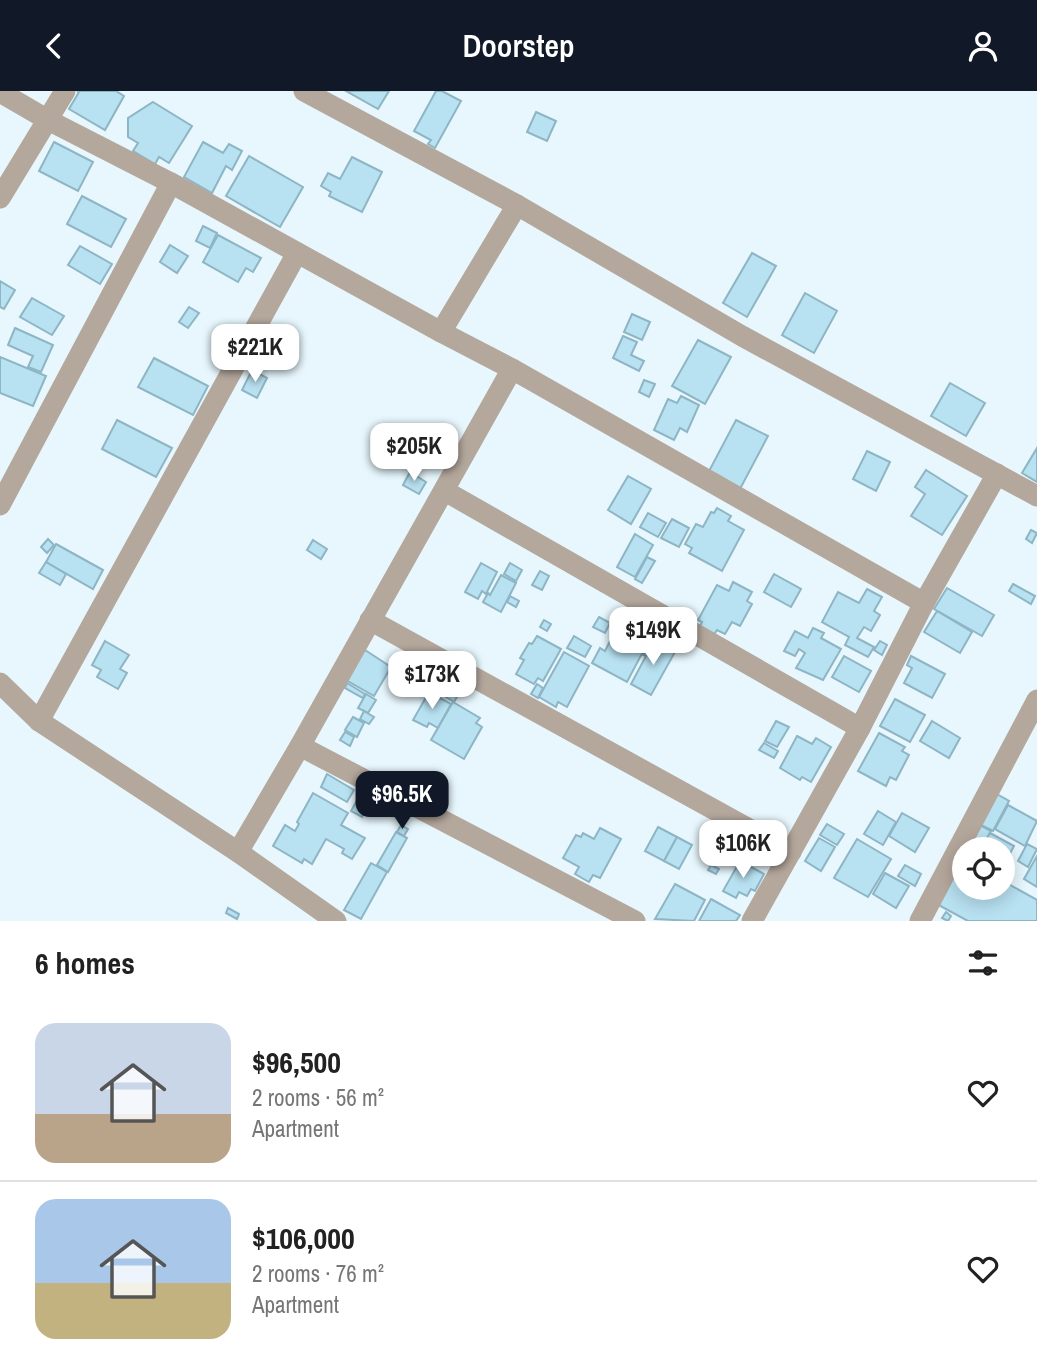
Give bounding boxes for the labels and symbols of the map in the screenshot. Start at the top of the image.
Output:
pin: $221K [206,324,304,384]
pin: $205K [365,423,463,483]
pin: $149K [604,607,702,667]
pin: $173K [383,651,481,711]
pin: $96.5K [345,771,459,831]
pin: $106K [694,821,792,880]

